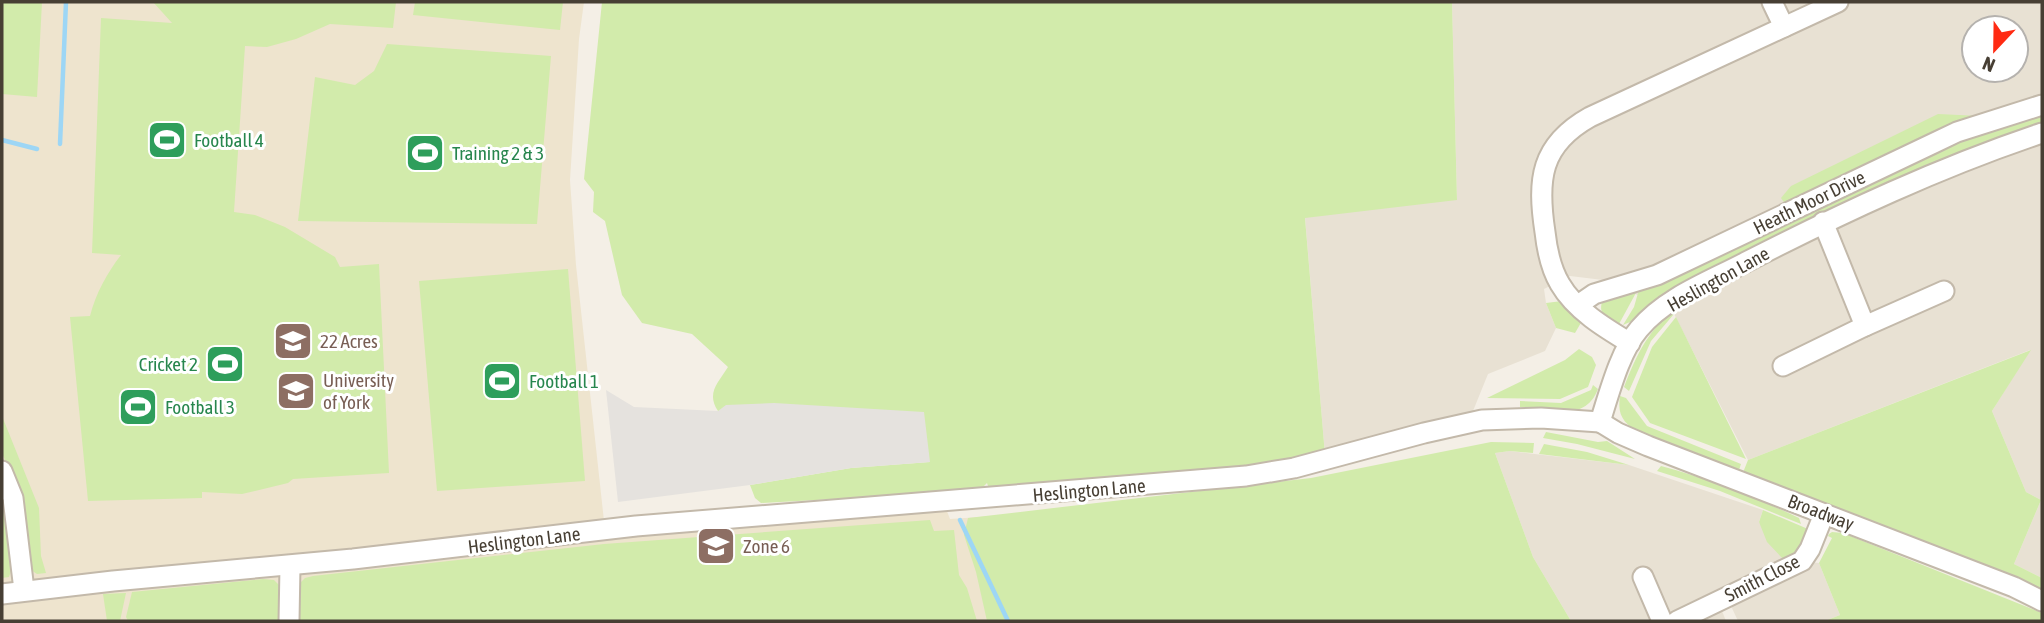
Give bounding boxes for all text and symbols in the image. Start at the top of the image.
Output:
north arrow [1960,14,2030,84]
text: N [1979,52,1998,77]
sports icon: Football 4 [146,119,188,161]
place label: Football 4 [194,129,264,151]
sports icon: Training 2 & 3 [404,132,446,174]
place label: Training 2 & 3 [452,142,544,164]
street label: Heath Moor Drive [1750,165,1868,239]
street label: Heslington Lane [1663,242,1773,316]
school or university icon: 22 Acres [272,320,314,362]
place label: 22 Acres [320,330,378,352]
sports icon: Cricket 2 [204,343,246,385]
place label: Cricket 2 [139,353,198,375]
sports icon: Football 1 [481,360,523,402]
place label: University of York [323,369,394,413]
school or university icon: University of York [275,370,317,412]
place label: Football 1 [529,370,599,392]
sports icon: Football 3 [117,386,159,428]
place label: Football 3 [165,396,235,418]
street label: Heslington Lane [1032,474,1146,506]
street label: Broadway [1785,489,1857,535]
street label: Heslington Lane [466,522,582,558]
school or university icon: Zone 6 [695,525,737,567]
place label: Zone 6 [743,535,790,557]
street label: Smith Close [1721,550,1803,606]

